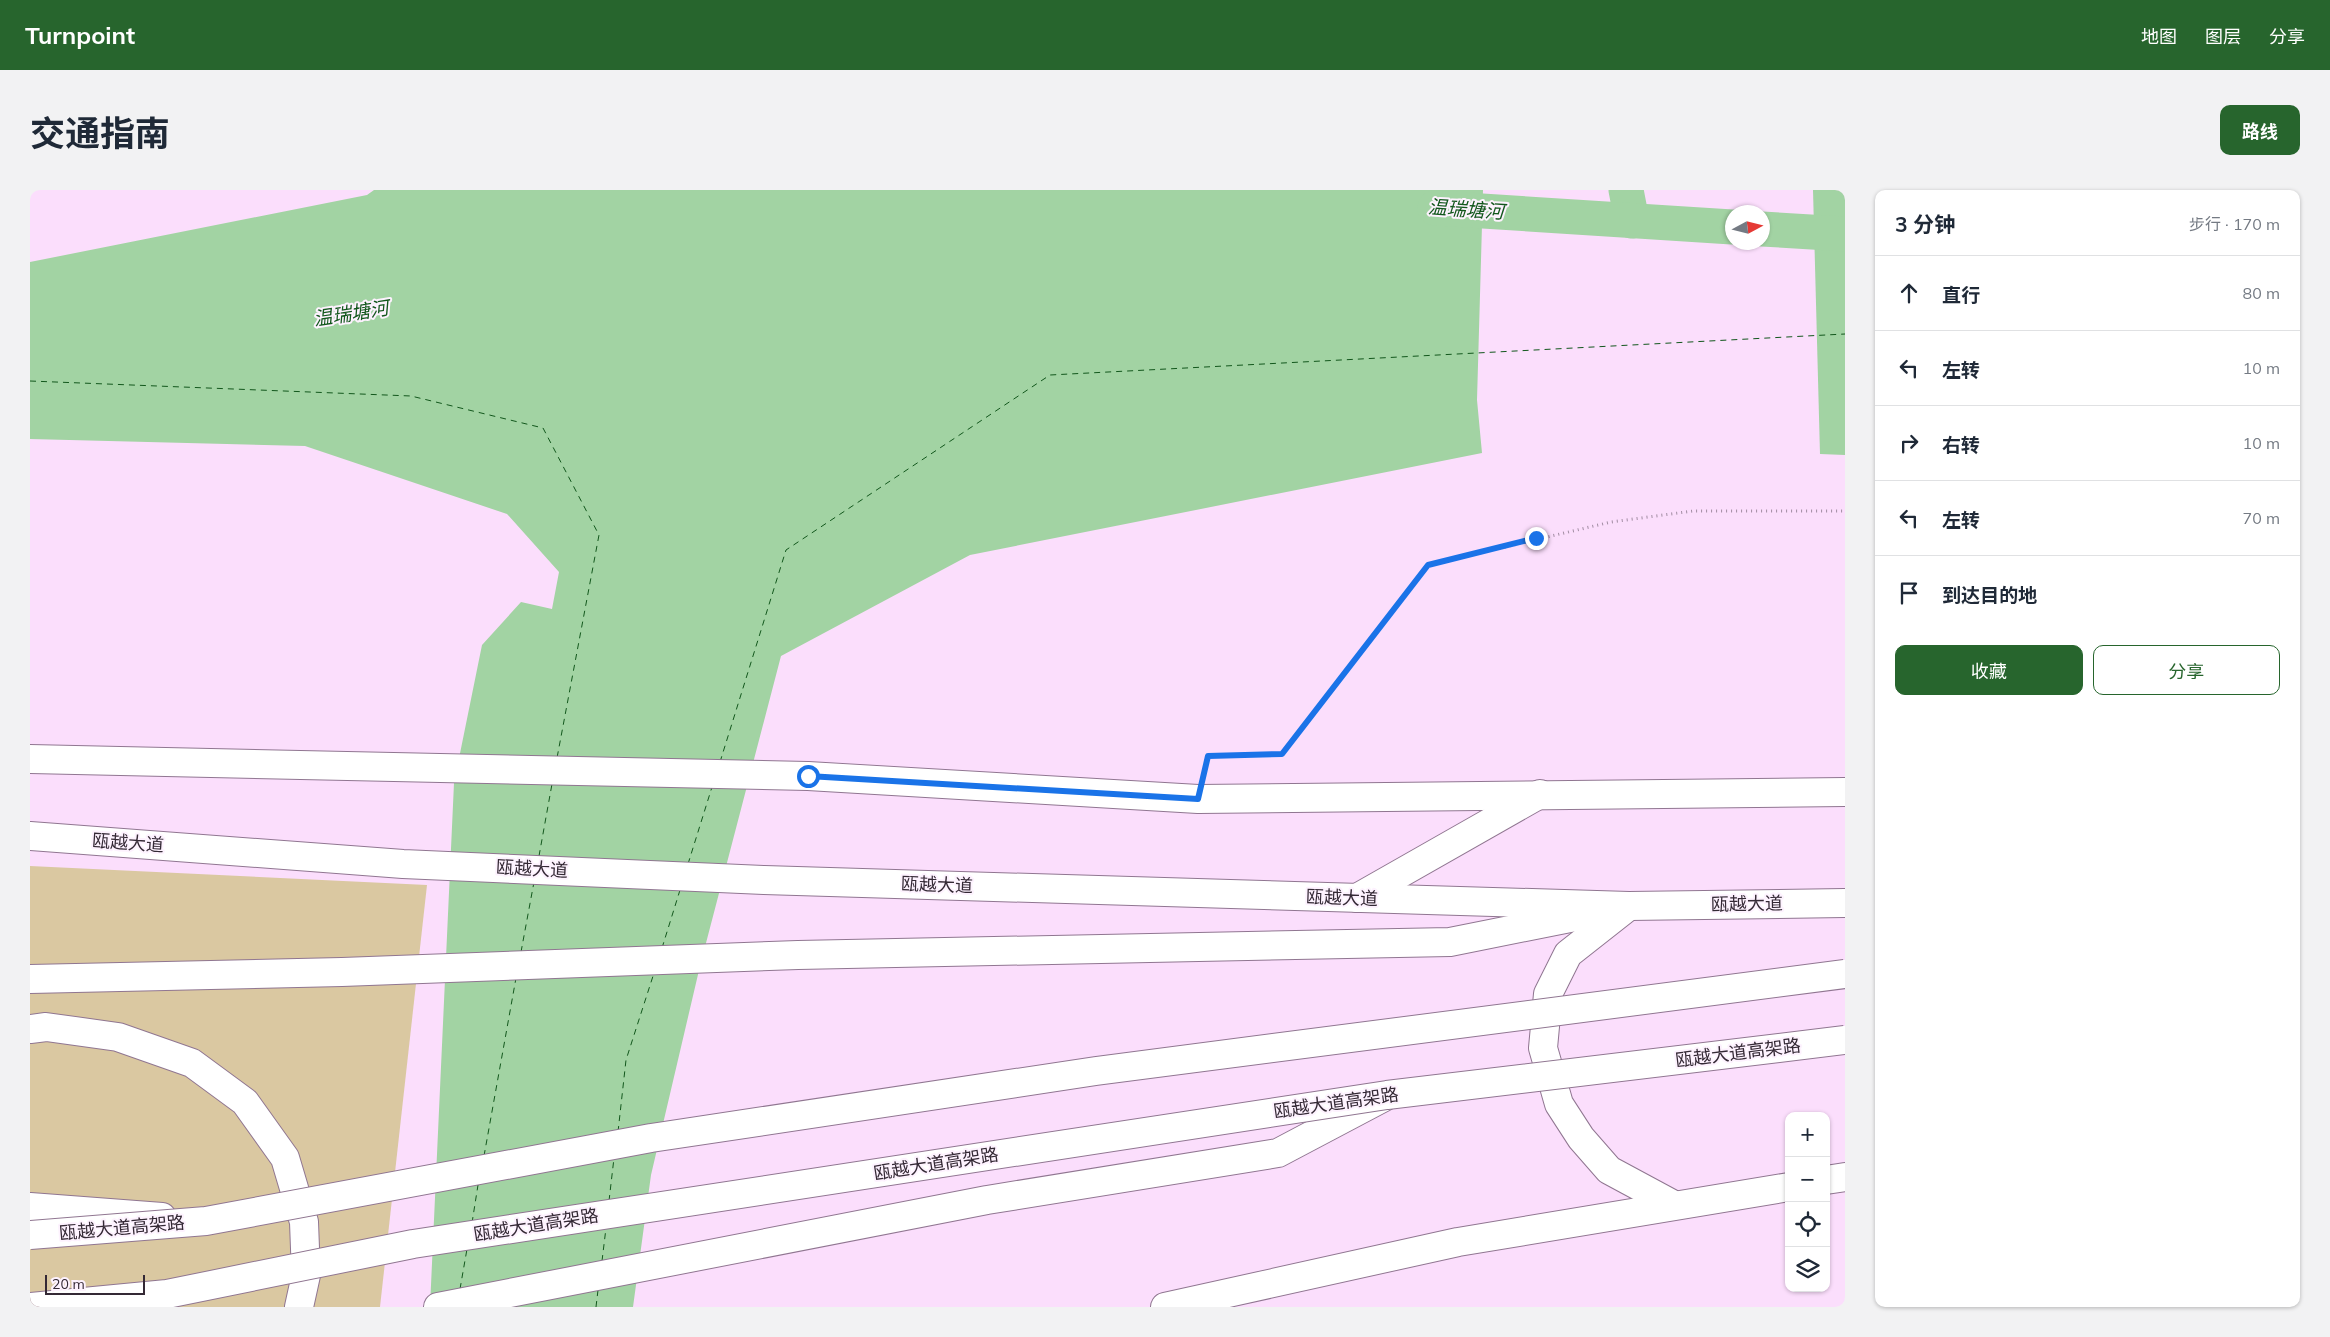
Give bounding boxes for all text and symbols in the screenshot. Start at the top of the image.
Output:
text: Turnpoint [25,20,135,50]
text: 地图 [2141,25,2177,48]
text: 图层 [2205,25,2241,48]
text: 分享 [2269,25,2305,48]
button: 路线 [2220,105,2300,155]
text: 交通指南 [30,111,170,155]
water label: 温瑞塘河 [1427,194,1509,224]
north arrow [1725,205,1770,250]
text: 3 分钟 [1895,211,1955,237]
text: 步行 · 170 m [2189,214,2280,234]
icon: ahead [1895,279,1923,307]
text: 直行 [1942,283,1980,307]
text: 80 m [2243,283,2280,303]
water label: 温瑞塘河 [312,295,394,331]
icon: left [1895,354,1923,382]
text: 左转 [1942,358,1980,382]
text: 10 m [2243,358,2280,378]
icon: right [1895,429,1923,457]
text: 右转 [1942,433,1980,457]
text: 10 m [2243,433,2280,453]
icon: left [1895,504,1923,532]
text: 左转 [1942,508,1980,532]
text: 70 m [2243,508,2280,528]
route end [1525,527,1548,550]
icon: arrive [1895,579,1923,607]
text: 到达目的地 [1942,583,2037,607]
button: 收藏 [1895,645,2083,695]
button: 分享 [2093,645,2280,695]
route start [797,765,820,788]
street label: 瓯越大道 [91,829,165,856]
street label: 瓯越大道 [495,855,569,882]
street label: 瓯越大道 [901,872,973,897]
street label: 瓯越大道 [1306,885,1378,910]
street label: 瓯越大道 [1711,891,1783,916]
street label: 瓯越大道高架路 [1674,1033,1802,1072]
street label: 瓯越大道高架路 [1272,1082,1400,1123]
map controls [1785,1112,1830,1292]
button: + [1785,1112,1830,1157]
street label: 瓯越大道高架路 [872,1142,1000,1185]
button: − [1785,1157,1830,1202]
button: locate [1785,1202,1830,1247]
street label: 瓯越大道高架路 [472,1203,600,1246]
street label: 瓯越大道高架路 [58,1211,186,1244]
button: layers [1785,1247,1830,1292]
scale bar [45,1272,145,1295]
text: 20 m [52,1275,85,1293]

